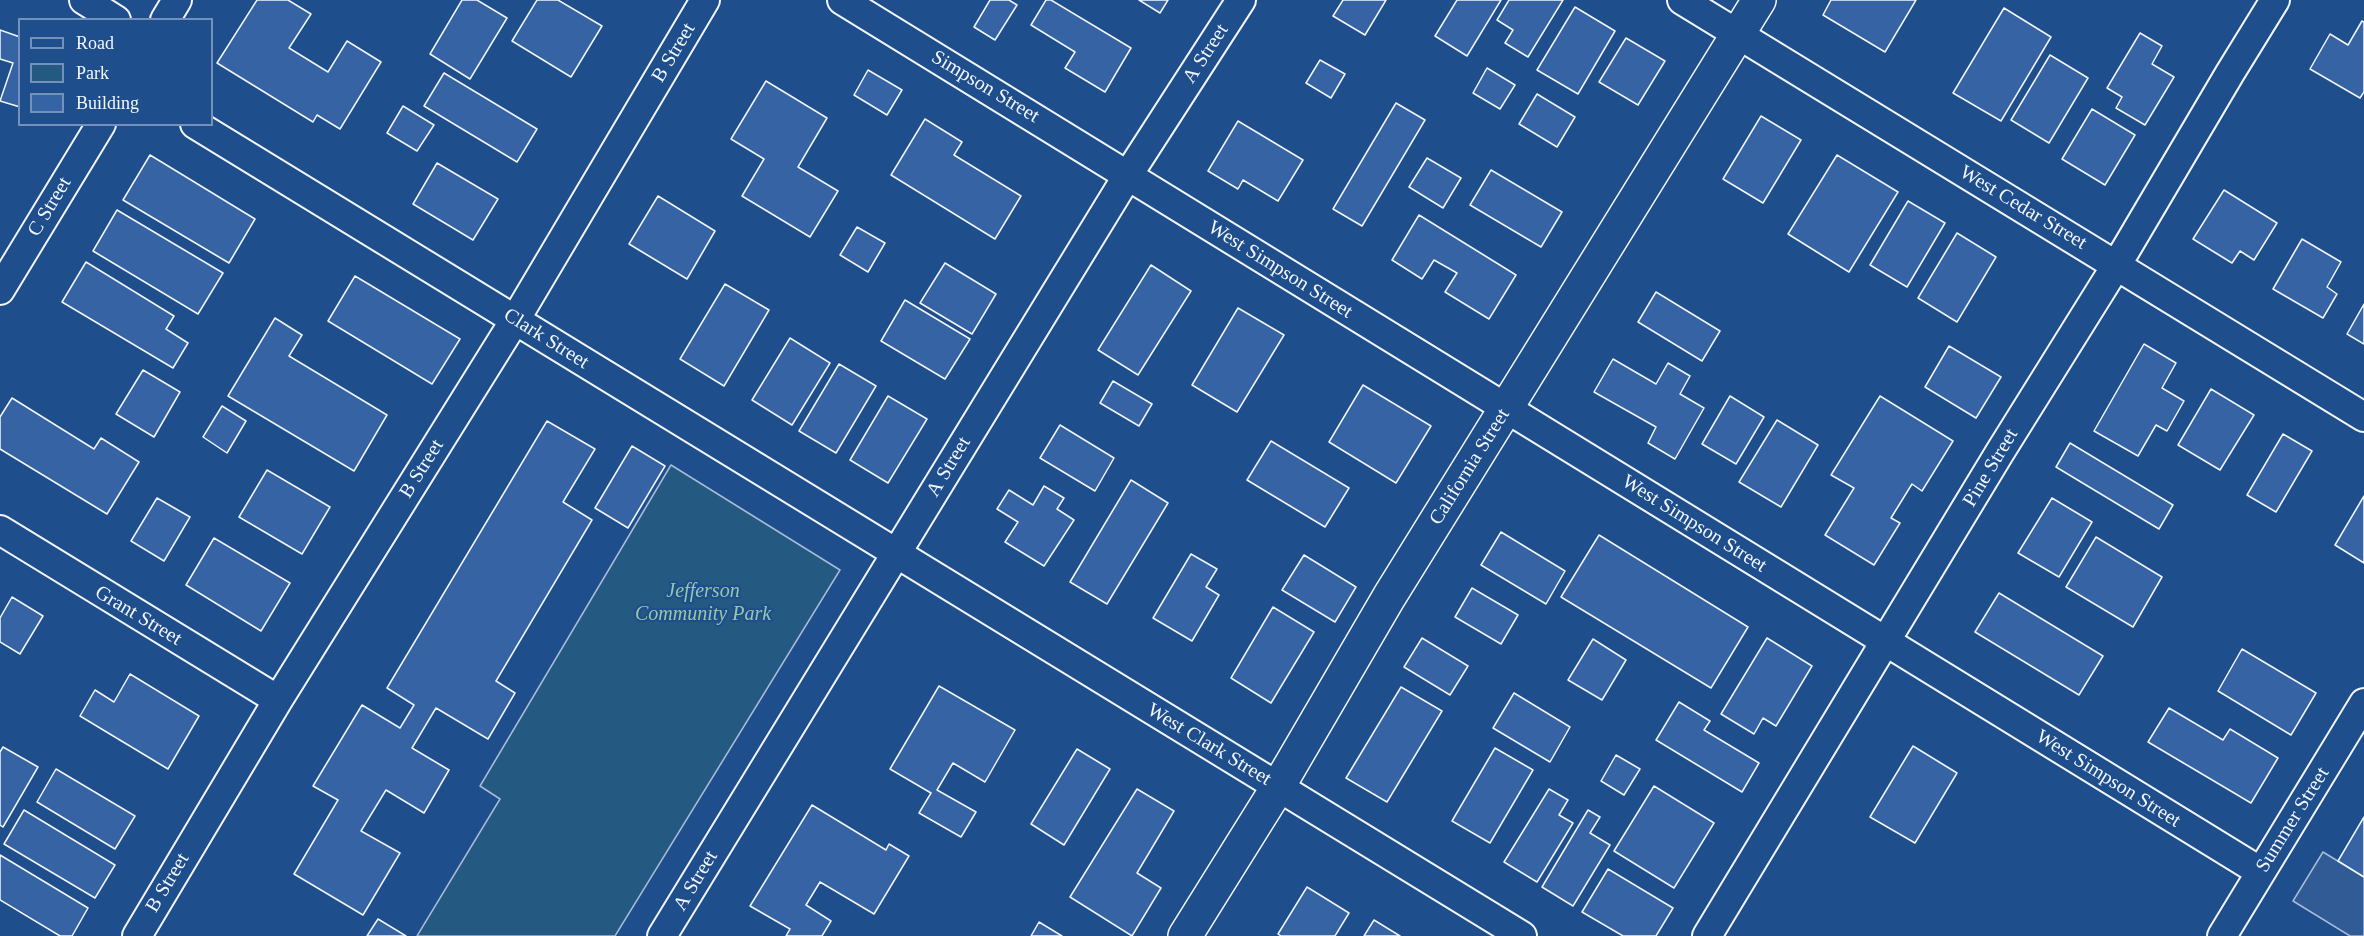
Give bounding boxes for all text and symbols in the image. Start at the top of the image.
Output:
legend [18,18,213,126]
street label: B Street [647,19,701,87]
street label: A Street [1178,20,1234,88]
text: Road [76,33,114,53]
street label: Simpson Street [927,45,1043,129]
text: Park [76,63,109,83]
text: Building [76,93,139,113]
street label: West Cedar Street [1955,161,2091,255]
street label: C Street [23,173,77,241]
street label: West Simpson Street [1203,216,1357,324]
street label: Clark Street [499,303,593,375]
street label: California Street [1425,404,1515,530]
street label: Pine Street [1958,424,2024,512]
street label: A Street [922,432,976,502]
street label: B Street [395,435,449,503]
street label: West Simpson Street [1617,470,1771,578]
park label: Jefferson Community Park [635,580,771,627]
street label: Grant Street [90,581,186,651]
street label: West Clark Street [1143,699,1275,791]
street label: West Simpson Street [2031,725,2185,833]
street label: Summer Street [2251,763,2335,877]
street label: A Street [669,846,723,916]
street label: B Street [141,849,195,917]

